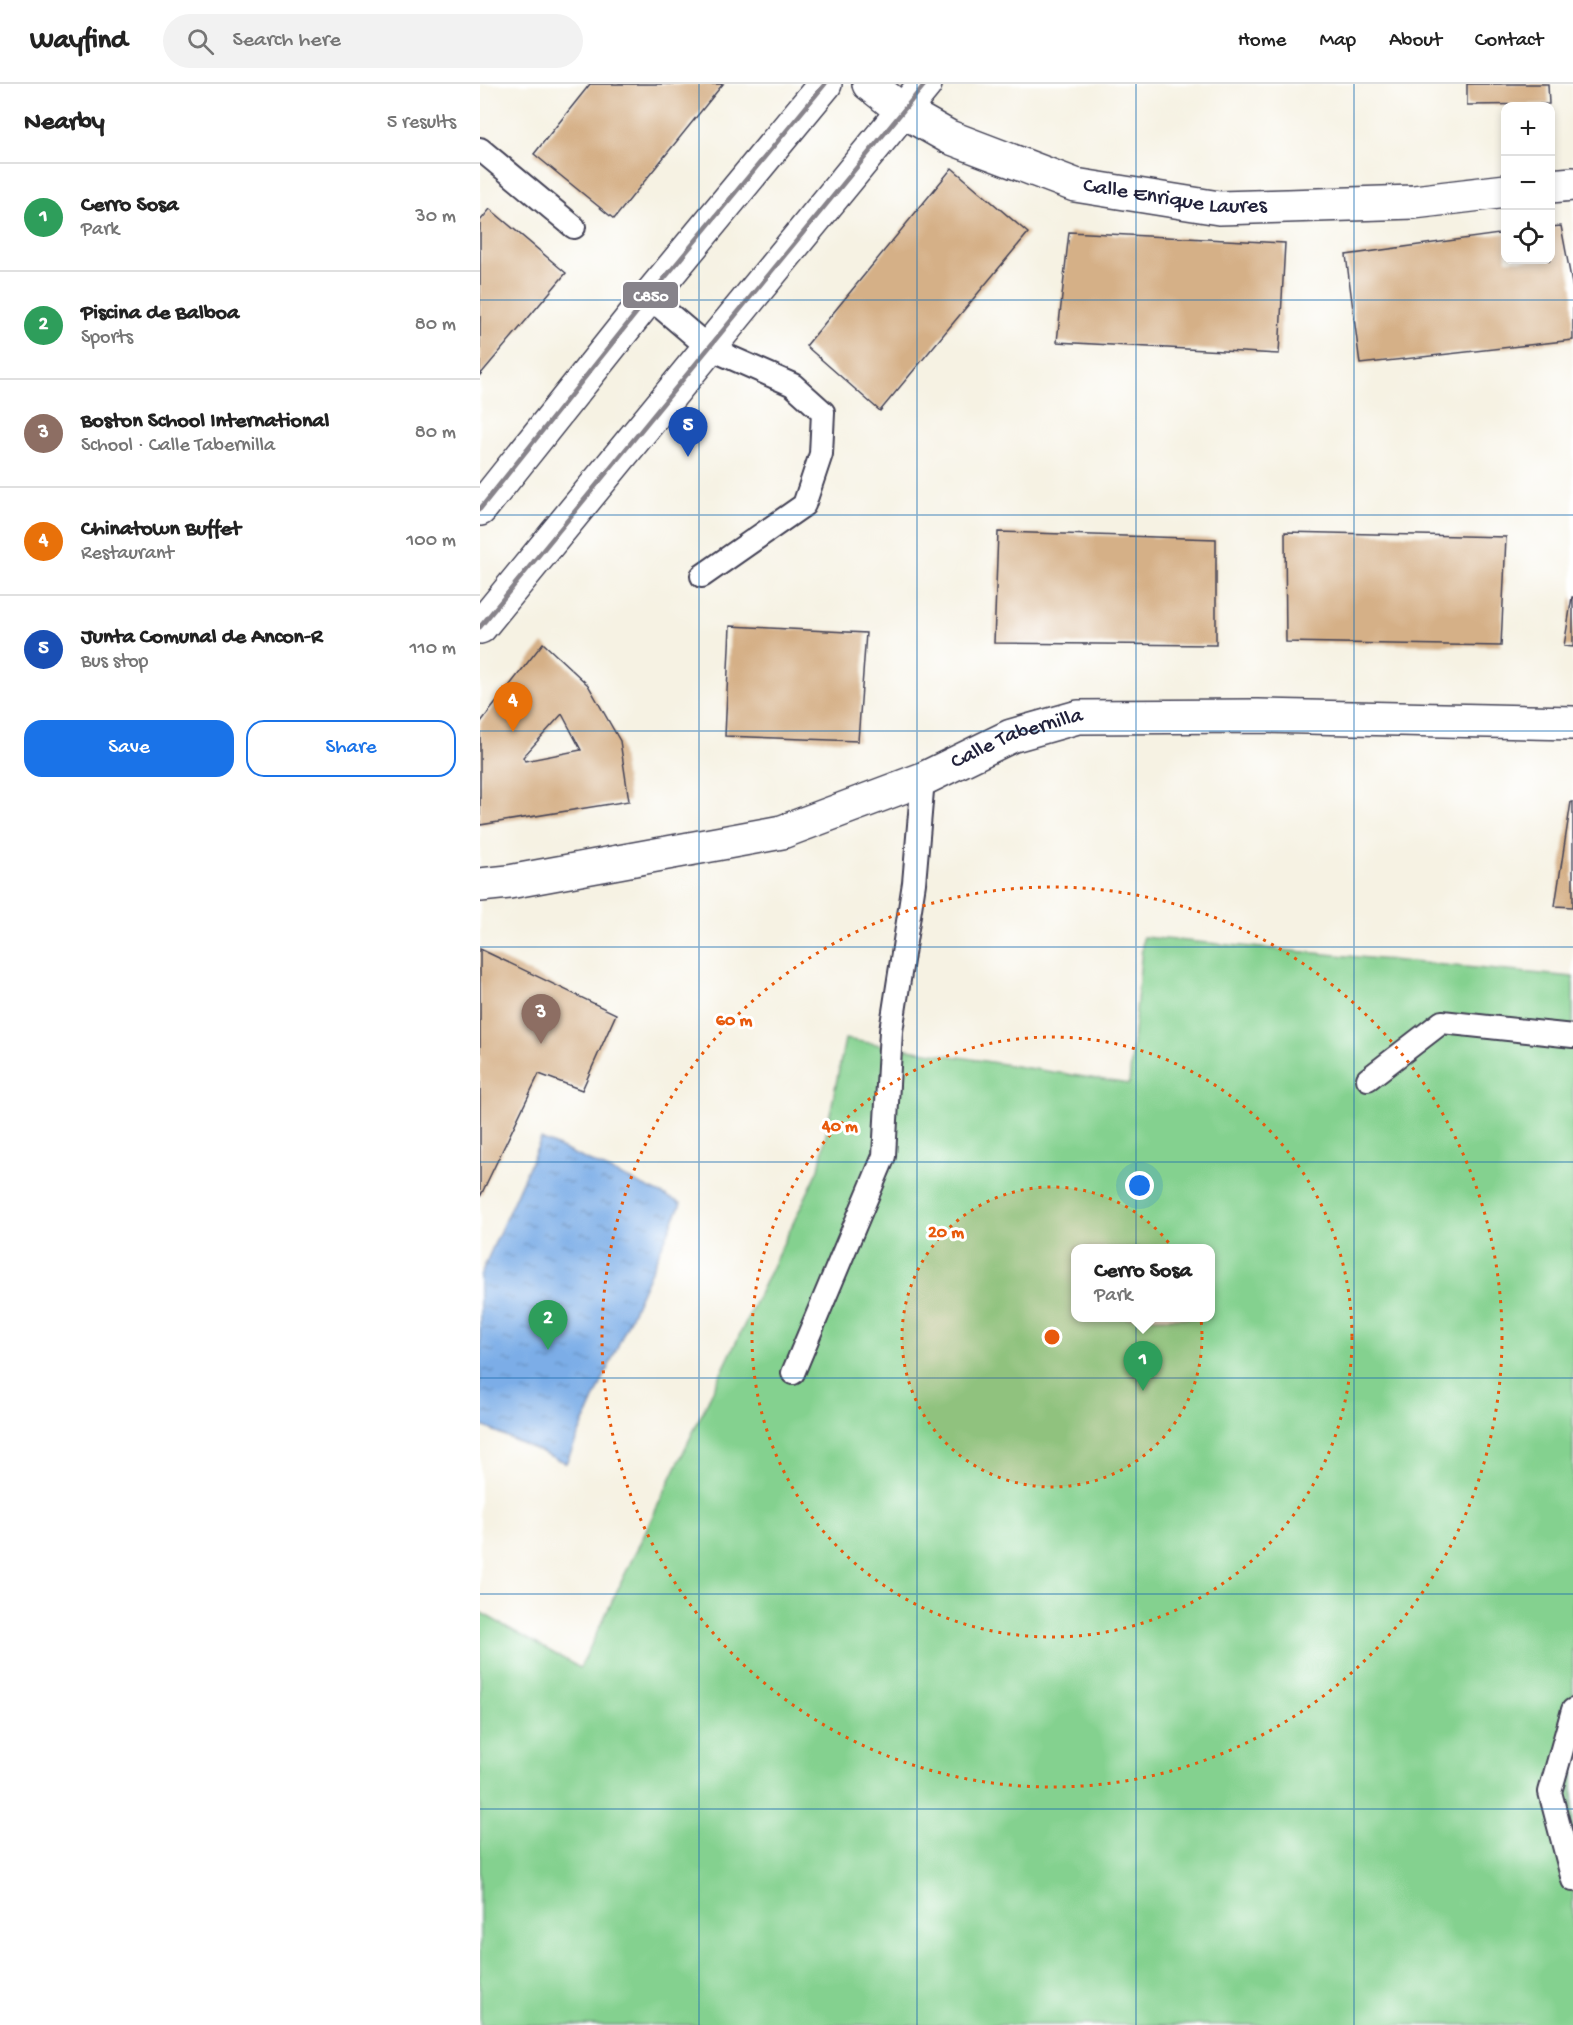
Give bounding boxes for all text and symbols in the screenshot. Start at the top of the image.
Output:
search box [163,14,583,68]
text: Wayfind [30,25,127,58]
icon: search [184,25,217,58]
text: Search here [232,28,341,54]
text: Home [1238,29,1286,54]
text: Map [1319,29,1356,54]
text: About [1389,29,1442,54]
text: Contact [1475,29,1543,54]
map controls [1501,102,1555,264]
button: + [1501,102,1555,156]
text: Nearby [24,108,105,139]
text: 5 results [387,112,456,135]
button: − [1501,156,1555,210]
street label: Calle Enrique Laures [1081,173,1268,221]
text: Cerro Sosa [81,193,178,219]
text: 1 [39,206,48,229]
text: 30 m [415,206,456,229]
button: locate [1501,210,1555,264]
text: Park [81,219,119,242]
line badge: C850 [622,281,679,309]
text: C850 [633,289,668,308]
text: Piscina de Balboa [81,301,239,327]
text: 2 [39,314,48,337]
text: 80 m [415,314,456,337]
text: Sports [81,327,133,350]
pin: 5 [668,408,708,457]
text: Boston School International [81,409,329,435]
text: 3 [38,422,49,445]
text: 80 m [415,422,456,445]
text: School · Calle Tabernilla [81,435,275,458]
text: Chinatown Buffet [81,517,241,543]
text: 4 [39,530,48,553]
text: 100 m [406,530,456,553]
text: Restaurant [81,543,174,566]
text: Junta Comunal de Ancon-R [81,625,323,651]
text: 5 [38,638,49,661]
text: 110 m [410,638,456,661]
text: Bus stop [81,651,148,674]
pin: 4 [494,682,532,732]
street label: Calle Tabernilla [947,703,1087,776]
button: Save [24,720,234,777]
button: Share [246,720,456,777]
pin: 3 [522,994,560,1044]
text: 60 m [716,1011,752,1032]
text: 40 m [821,1117,858,1138]
your location [1125,1171,1154,1200]
text: 20 m [928,1223,964,1244]
popup [1071,1244,1215,1322]
text: Cerro Sosa [1094,1259,1192,1285]
text: Park [1094,1285,1132,1308]
pin: 2 [528,1300,568,1350]
centre of rings [1042,1327,1062,1347]
pin: 1 [1124,1342,1162,1391]

